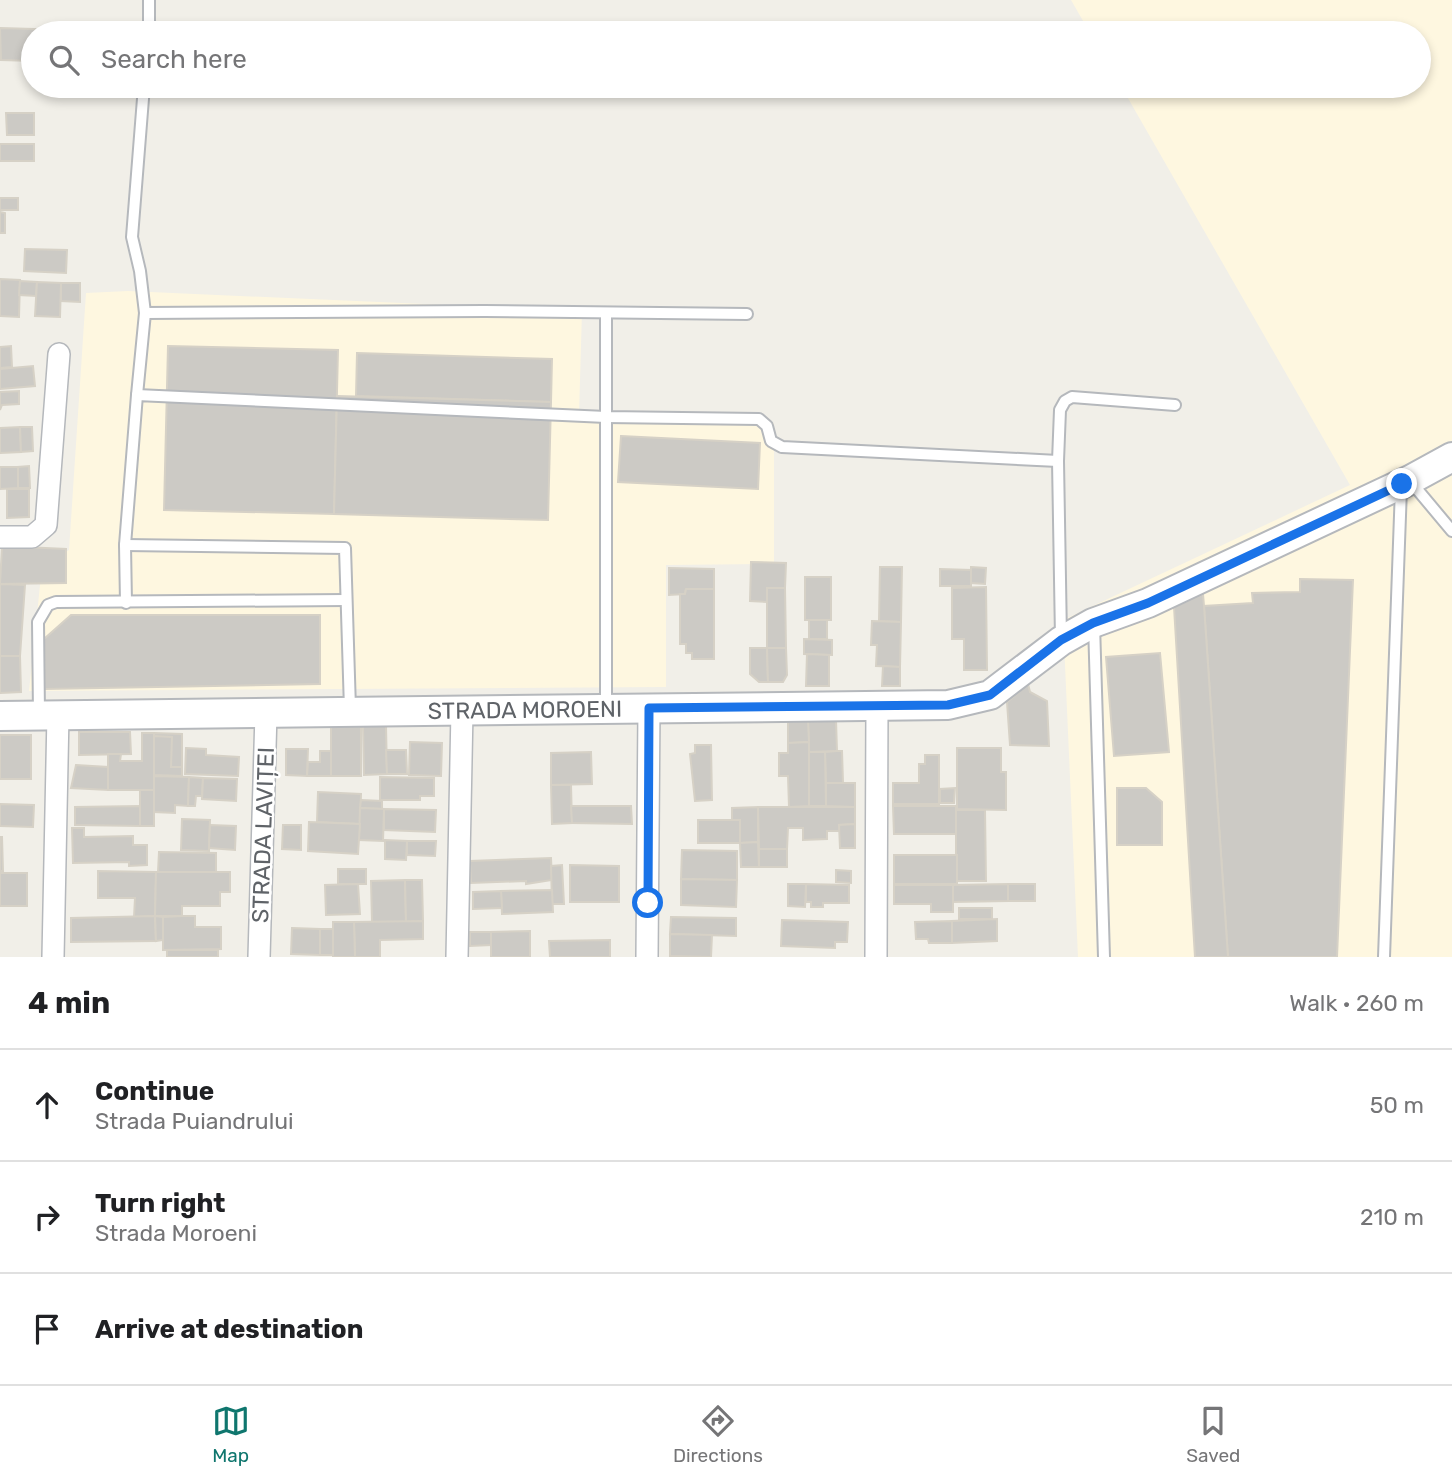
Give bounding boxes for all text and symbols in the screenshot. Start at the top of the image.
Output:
search box [21,21,1431,98]
icon: search [45,41,83,79]
text: Search here [101,44,247,75]
route end [1386,468,1417,499]
street label: STRADA MOROENI [427,695,622,725]
street label: STRADA LAVIȚEI [246,747,280,923]
route start [632,887,663,918]
text: 4 min [28,985,110,1021]
text: Walk · 260 m [1289,989,1424,1017]
text: Continue [95,1076,214,1107]
icon: ahead [28,1086,66,1124]
text: 50 m [1370,1091,1424,1119]
text: Strada Puiandrului [95,1107,294,1135]
text: Turn right [95,1188,225,1219]
icon: right [28,1198,66,1236]
text: 210 m [1360,1203,1424,1231]
text: Strada Moroeni [95,1219,257,1247]
icon: arrive [28,1310,66,1348]
text: Arrive at destination [95,1314,363,1345]
tab: Map [212,1402,250,1467]
tab: Directions [673,1402,763,1467]
tab: Saved [1186,1402,1240,1467]

